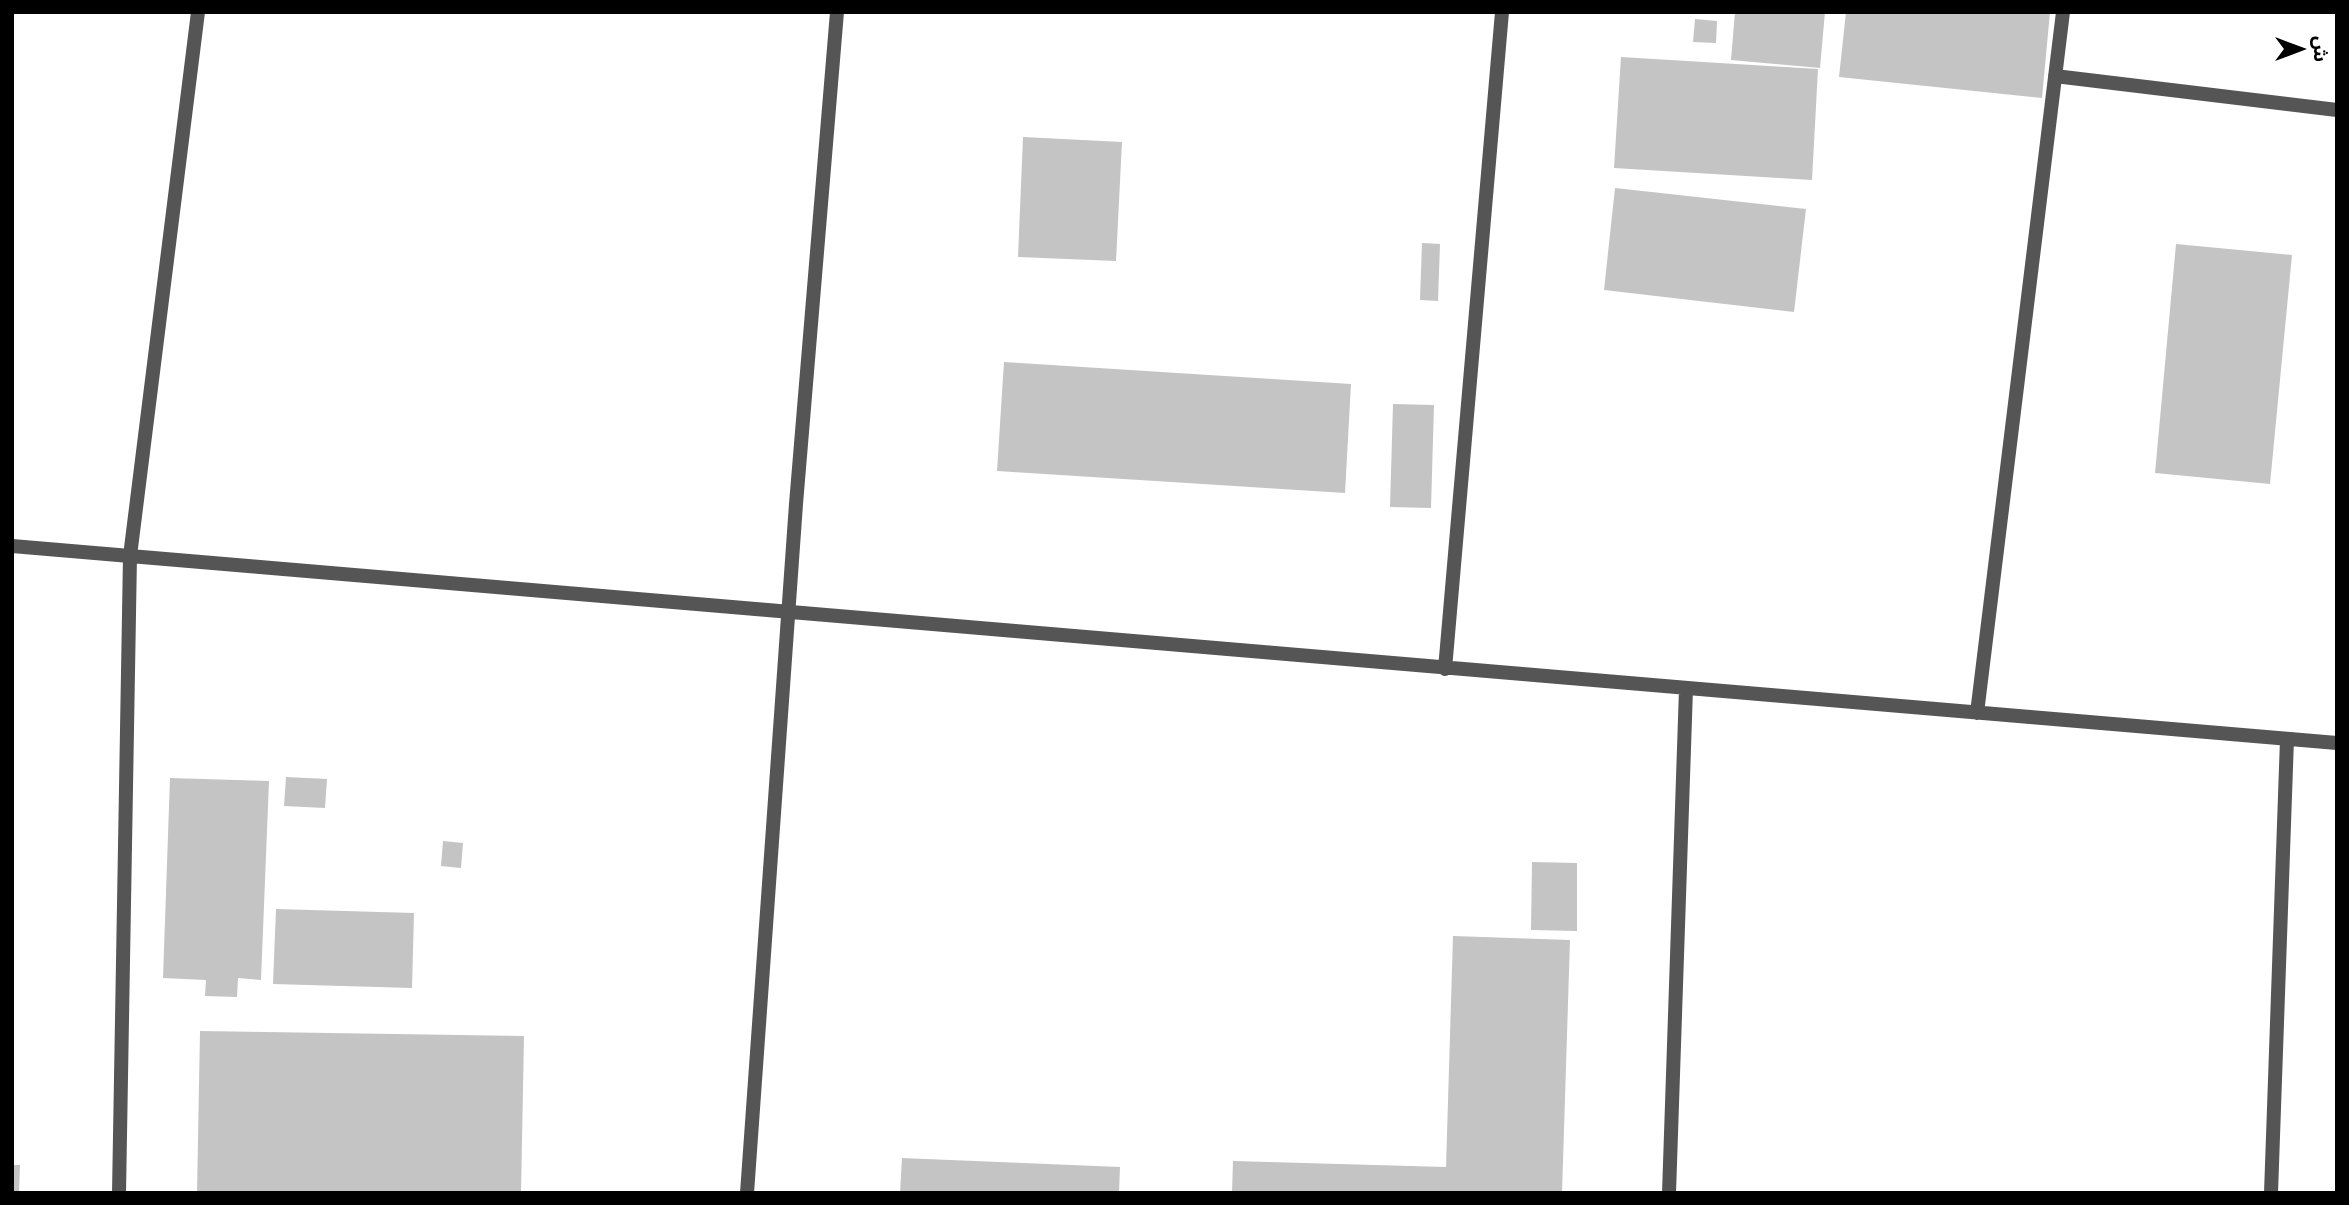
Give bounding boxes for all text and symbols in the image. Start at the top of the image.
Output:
north arrow [2265,14,2335,84]
text: ش [2309,36,2333,62]

